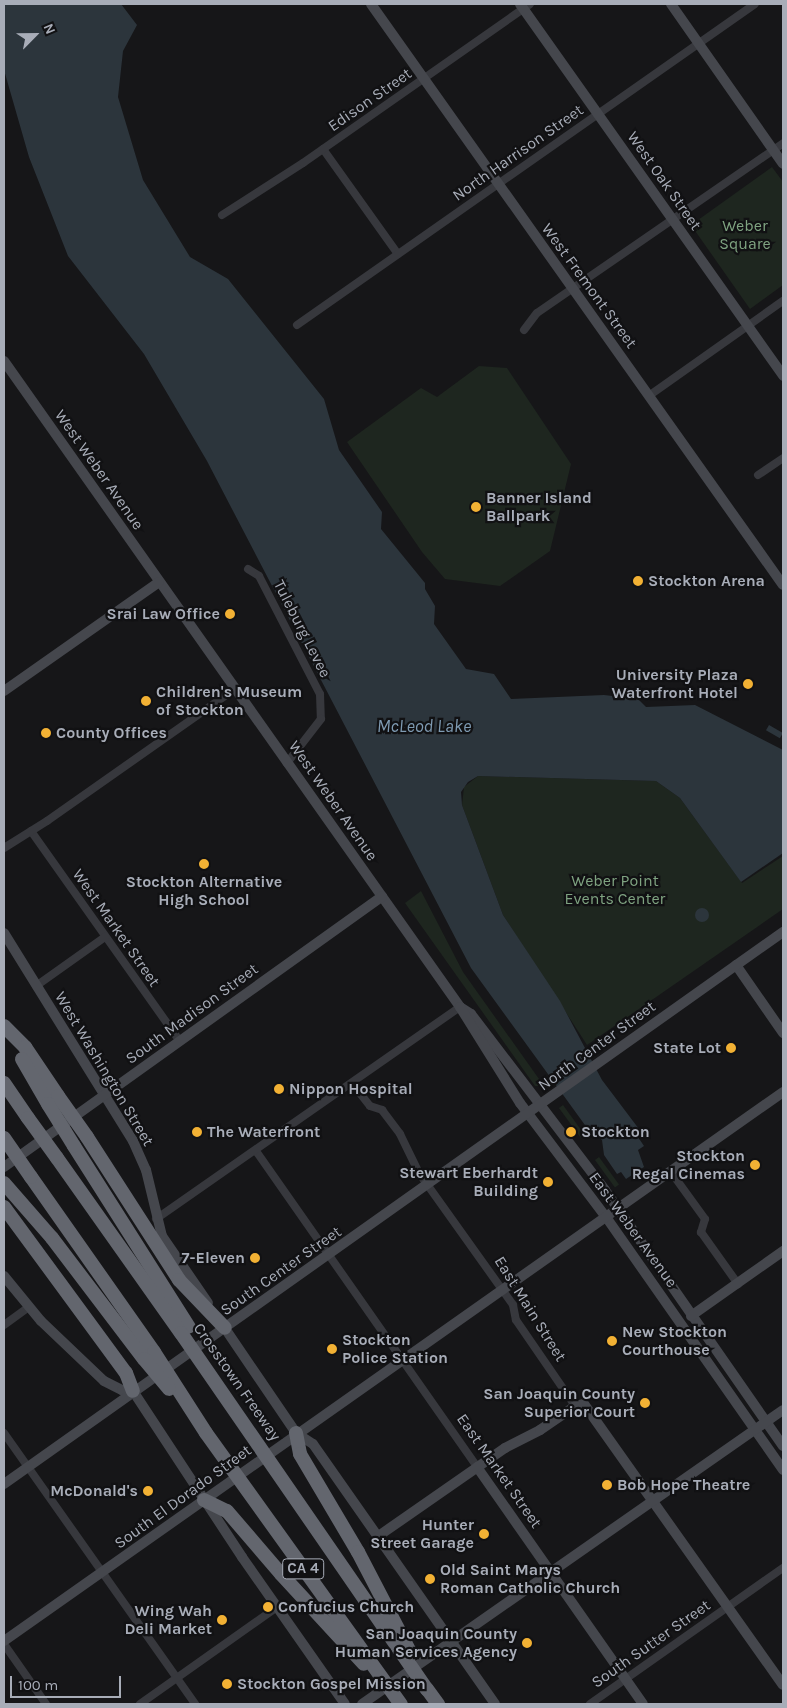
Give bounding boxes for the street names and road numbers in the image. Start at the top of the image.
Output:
street label: Edison Street [324,64,416,136]
street label: North Harrison Street [449,101,587,205]
street label: West Oak Street [623,128,705,234]
street label: West Fremont Street [537,220,641,352]
street label: West Weber Avenue [50,406,148,534]
street label: Tuleburg Levee [269,577,335,681]
street label: West Weber Avenue [284,737,382,865]
street label: West Market Street [68,865,164,991]
street label: South Madison Street [122,960,262,1068]
street label: West Washington Street [50,988,158,1150]
street label: North Center Street [535,997,659,1095]
street label: East Weber Avenue [585,1169,681,1291]
street label: South Center Street [217,1222,345,1320]
street label: East Main Street [490,1253,570,1365]
street label: Crosstown Freeway [189,1319,285,1445]
street label: East Market Street [452,1410,546,1532]
street label: South El Dorado Street [111,1441,255,1553]
road number: CA 4 [282,1556,324,1582]
street label: South Sutter Street [588,1596,714,1692]

